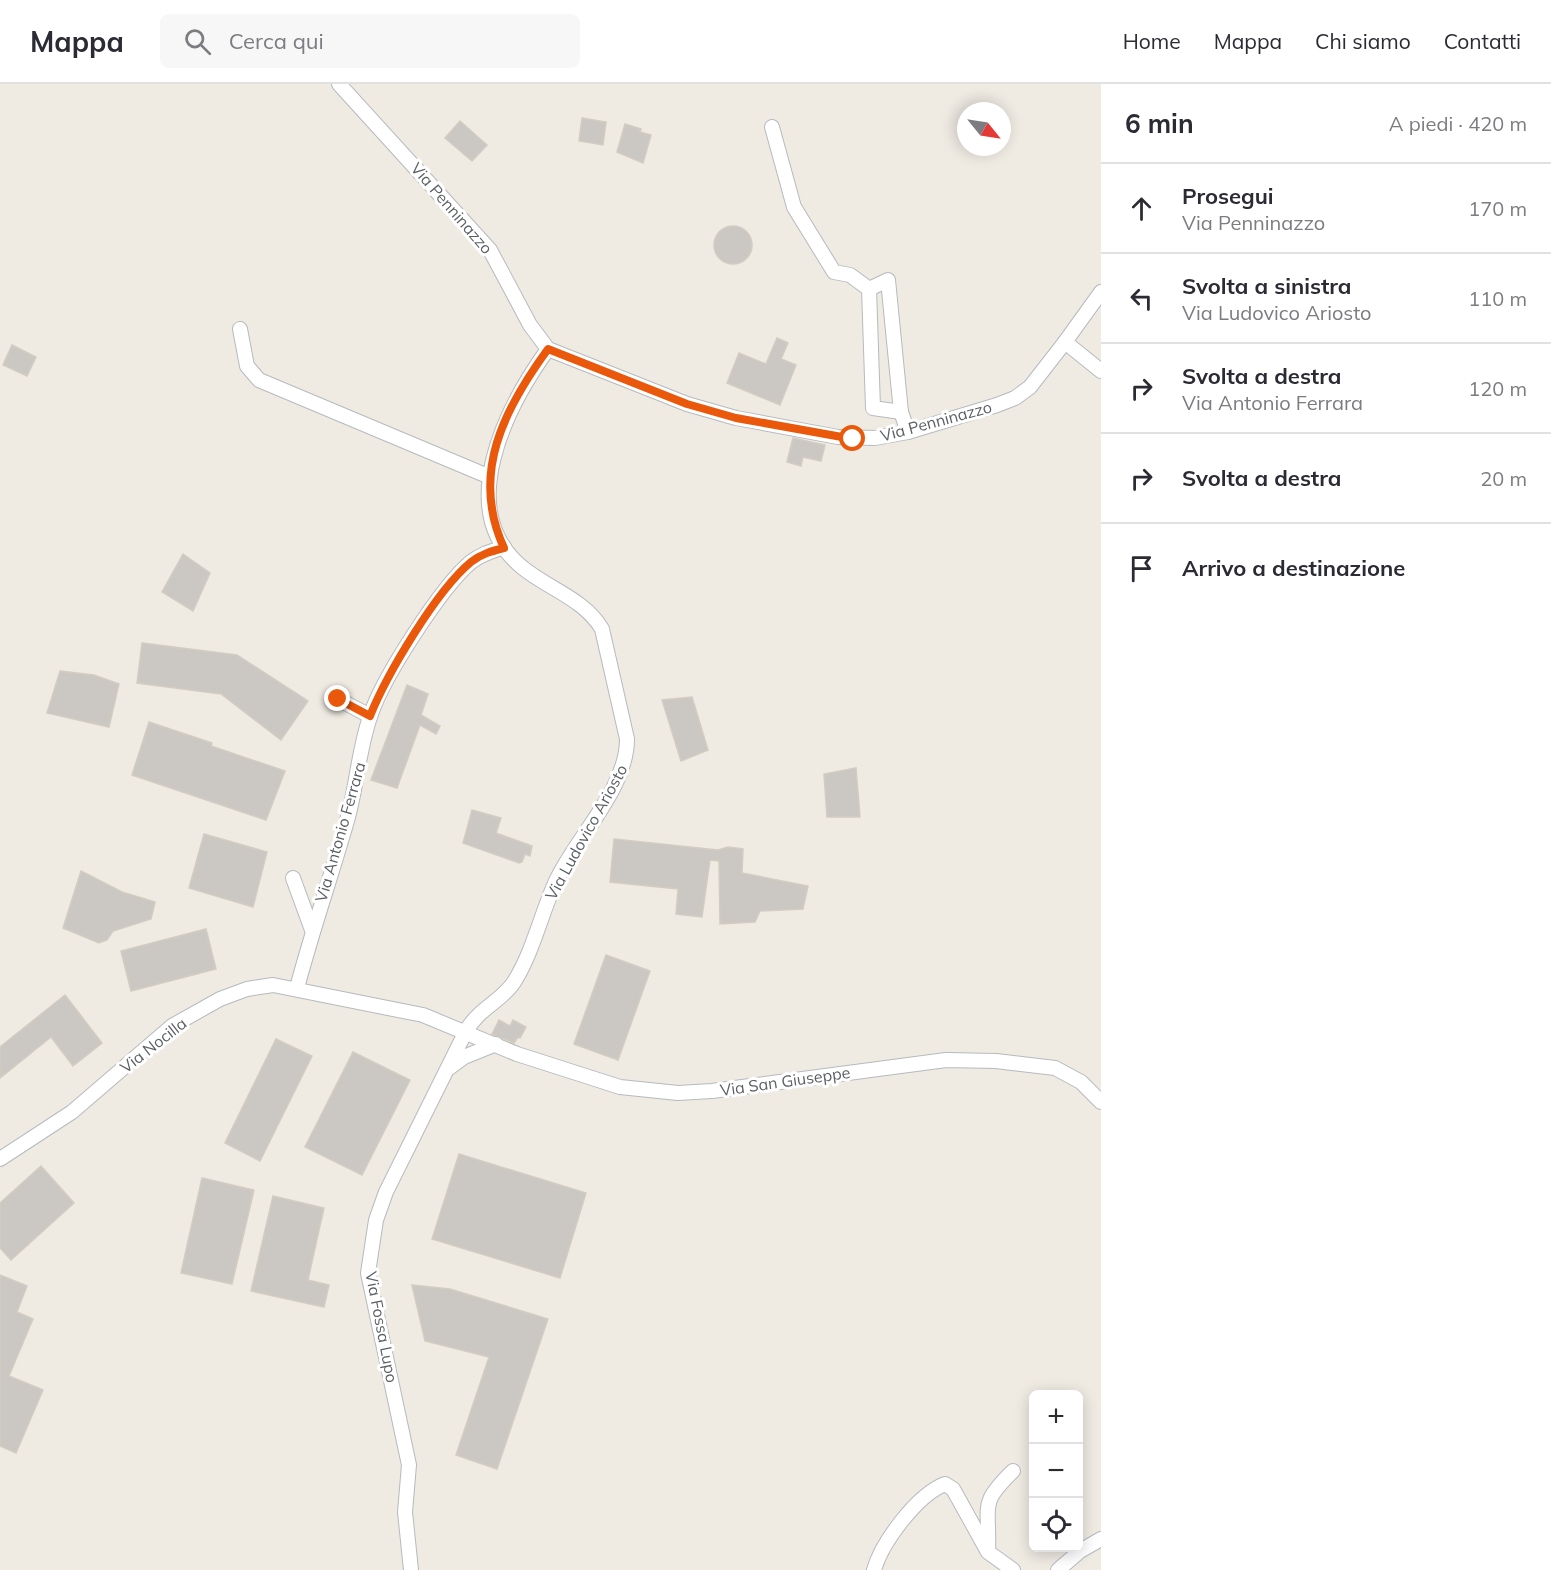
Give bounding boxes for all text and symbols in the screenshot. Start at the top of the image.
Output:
search box [160,14,580,68]
text: Mappa [30,24,124,59]
icon: search [181,25,214,58]
text: Cerca qui [229,27,324,55]
text: Home [1123,28,1181,54]
text: Mappa [1214,28,1282,54]
text: Chi siamo [1315,28,1411,54]
text: Contatti [1444,28,1521,54]
north arrow [957,102,1011,156]
text: 6 min [1125,107,1194,140]
text: A piedi · 420 m [1389,111,1527,136]
street label: Via Penninazzo [407,158,497,258]
text: Prosegui [1182,182,1274,210]
icon: ahead [1125,192,1158,225]
text: 170 m [1468,196,1527,221]
text: Via Penninazzo [1182,210,1325,235]
text: Svolta a sinistra [1182,272,1351,300]
icon: left [1125,282,1158,315]
text: 110 m [1468,286,1527,311]
text: Via Ludovico Ariosto [1182,300,1371,325]
text: Svolta a destra [1182,362,1341,390]
icon: right [1125,372,1158,405]
text: 120 m [1468,376,1527,401]
text: Via Antonio Ferrara [1182,390,1363,415]
street label: Via Penninazzo [878,397,994,445]
route start [839,425,865,451]
icon: right [1125,462,1158,495]
text: Svolta a destra [1182,464,1341,492]
text: 20 m [1480,466,1527,491]
icon: arrive [1125,552,1158,585]
text: Arrivo a destinazione [1182,554,1405,582]
route end [324,685,350,711]
street label: Via Antonio Ferrara [310,760,370,904]
street label: Via Ludovico Ariosto [541,761,631,903]
street label: Via Nocilla [116,1013,190,1077]
street label: Via San Giuseppe [719,1062,851,1100]
street label: Via Fossa Lupo [361,1270,403,1384]
map controls [1029,1390,1083,1552]
button: + [1029,1390,1083,1444]
button: − [1029,1444,1083,1498]
button: locate [1029,1498,1083,1552]

